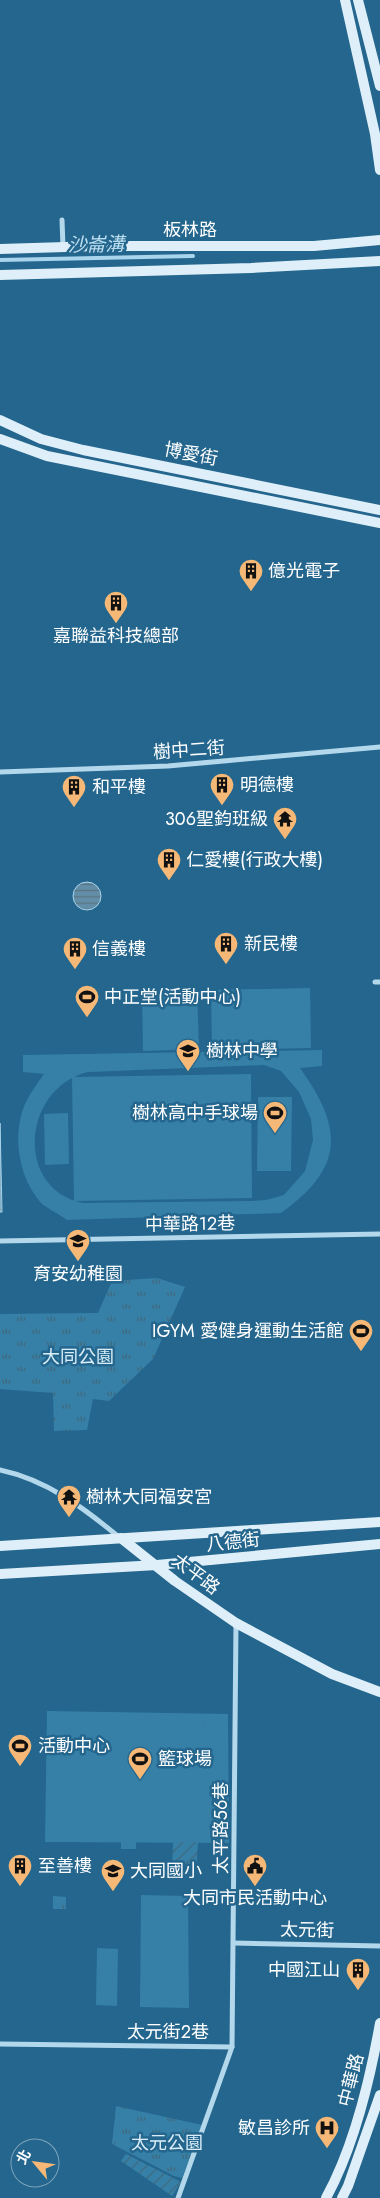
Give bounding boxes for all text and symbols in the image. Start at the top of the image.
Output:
street label: 板林路 [163,217,217,243]
water label: 沙崙溝 [67,230,128,258]
street label: 博愛街 [162,436,220,472]
building icon: 億光電子 [238,558,264,592]
place label: 億光電子 [268,558,340,584]
building icon: 嘉聯益科技總部 [103,590,129,624]
place label: 嘉聯益科技總部 [53,623,179,649]
street label: 樹中二街 [152,735,226,765]
building icon: 明德樓 [209,772,235,806]
place label: 明德樓 [240,772,294,798]
building icon: 和平樓 [61,774,87,808]
place label: 和平樓 [92,774,146,800]
place label: 306聖鈞班級 [165,806,268,832]
temple icon: 306聖鈞班級 [272,806,298,840]
building icon: 仁愛樓(行政大樓) [156,847,182,881]
place label: 仁愛樓(行政大樓) [186,847,323,873]
building icon: 新民樓 [213,931,239,965]
place label: 新民樓 [244,931,298,957]
building icon: 信義樓 [62,936,88,970]
place label: 信義樓 [92,936,146,962]
sports icon: 中正堂(活動中心) [74,984,100,1018]
place label: 中正堂(活動中心) [104,984,241,1010]
school or university icon: 樹林中學 [175,1038,201,1072]
place label: 樹林中學 [206,1038,278,1064]
place label: 樹林高中手球場 [132,1100,258,1126]
sports icon: 樹林高中手球場 [262,1100,288,1134]
street label: 中華路12巷 [145,1210,235,1238]
school or university icon: 育安幼稚園 [65,1228,91,1262]
place label: 育安幼稚園 [33,1261,123,1287]
place label: IGYM 愛健身運動生活館 [152,1318,344,1344]
sports icon: IGYM 愛健身運動生活館 [348,1318,374,1352]
park label: 大同公園 [42,1344,114,1370]
temple icon: 樹林大同福安宮 [56,1484,82,1518]
place label: 樹林大同福安宮 [86,1484,212,1510]
street label: 八德街 [205,1526,261,1558]
street label: 太平路 [167,1547,225,1601]
sports icon: 活動中心 [7,1733,33,1767]
place label: 活動中心 [38,1733,110,1759]
sports icon: 籃球場 [127,1746,153,1780]
place label: 籃球場 [158,1746,212,1772]
street label: 太平路56巷 [208,1782,234,1874]
building icon: 至善樓 [7,1853,33,1887]
place label: 至善樓 [38,1853,92,1879]
public building icon: 大同市民活動中心 [242,1853,268,1887]
school or university icon: 大同國小 [100,1858,126,1892]
place label: 大同國小 [130,1858,202,1884]
place label: 大同市民活動中心 [183,1885,327,1911]
street label: 太元街 [280,1917,334,1943]
place label: 中國江山 [268,1957,340,1983]
building icon: 中國江山 [345,1957,371,1991]
street label: 太元街2巷 [127,2019,209,2045]
street label: 中華路 [332,2051,370,2109]
place label: 敏昌診所 [238,2115,310,2141]
hospital icon: 敏昌診所 [314,2115,340,2149]
park label: 太元公園 [131,2130,203,2156]
north arrow [10,2138,60,2188]
text: 北 [11,2146,36,2168]

